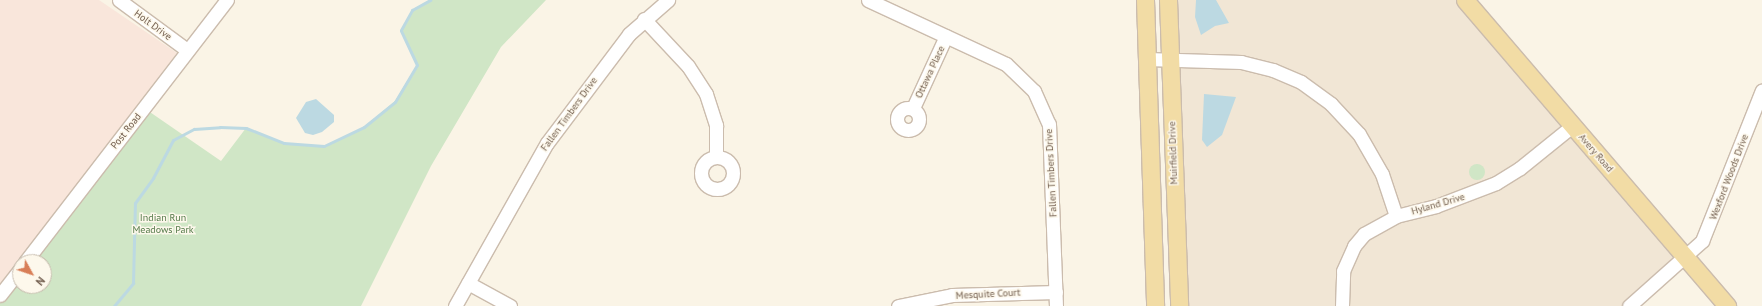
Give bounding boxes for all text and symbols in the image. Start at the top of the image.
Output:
street label: Holt Drive [132,7,174,43]
street label: Ottawa Place [913,44,947,100]
street label: Fallen Timbers Drive [538,75,600,153]
street label: Post Road [108,111,144,151]
street label: Muirfield Drive [1166,121,1180,185]
street label: Fallen Timbers Drive [1043,128,1059,218]
street label: Avery Road [1576,131,1616,175]
street label: Wexford Woods Drive [1707,132,1751,222]
street label: Hyland Drive [1410,191,1466,217]
park label: Indian Run Meadows Park [132,211,194,234]
north arrow [12,254,52,294]
text: N [33,274,48,288]
street label: Mesquite Court [955,286,1021,302]

